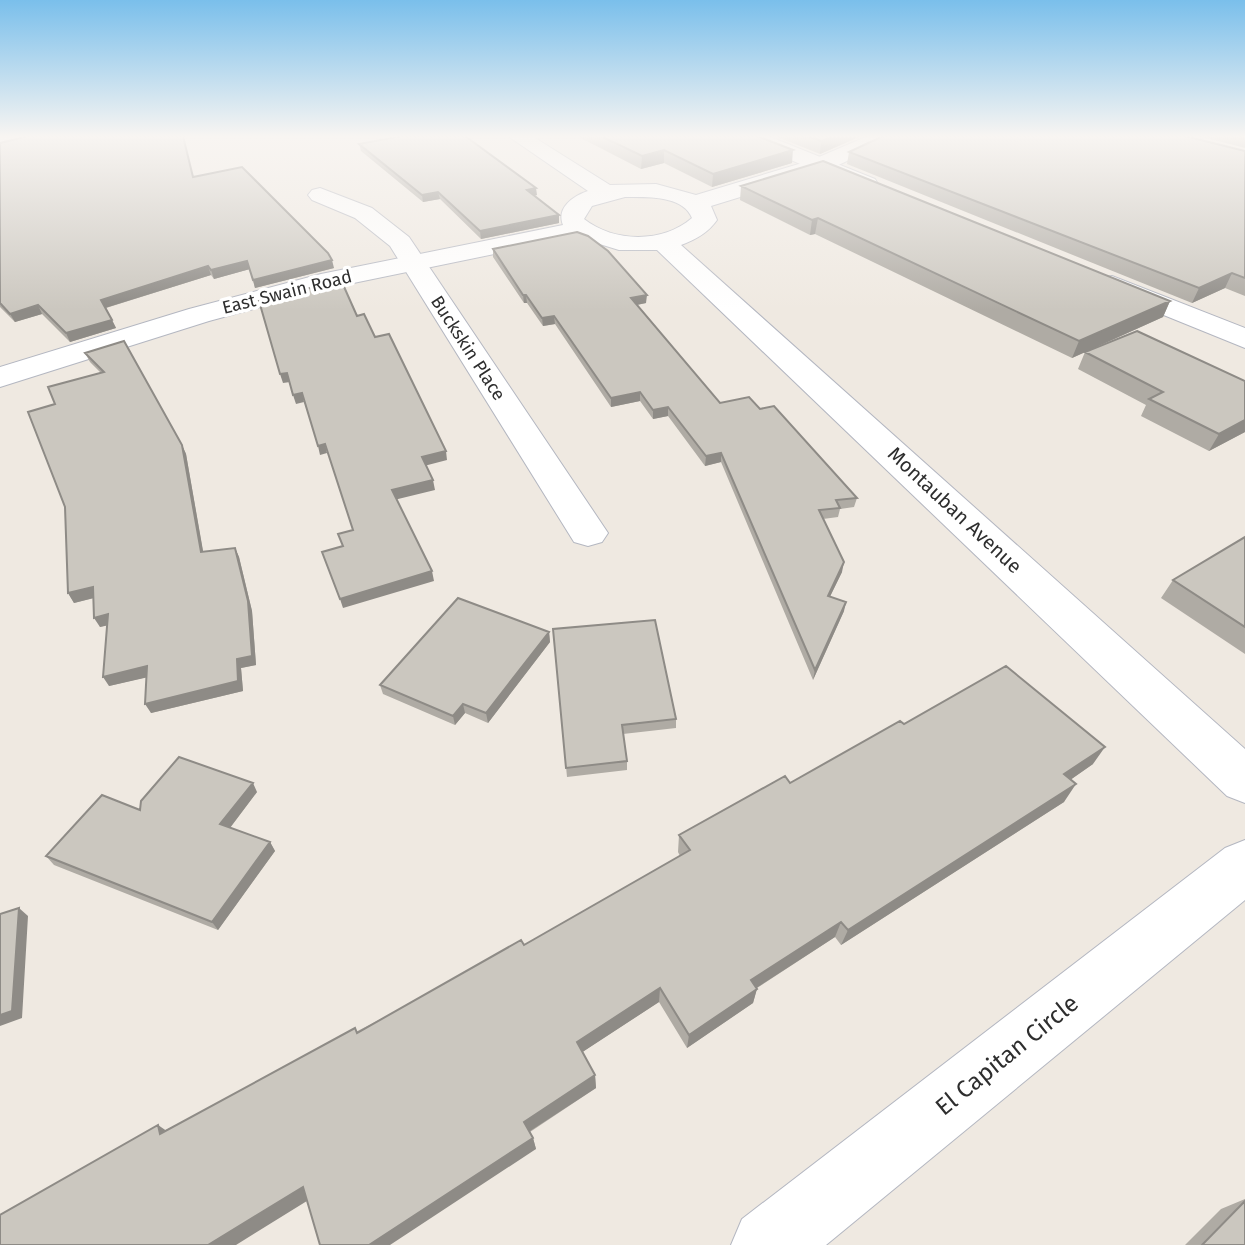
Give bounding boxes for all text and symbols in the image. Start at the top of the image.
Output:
street label: East Swain Road [220,265,354,319]
street label: Buckskin Place [426,291,510,405]
street label: Montauban Avenue [883,442,1027,578]
street label: El Capitan Circle [930,989,1084,1121]

